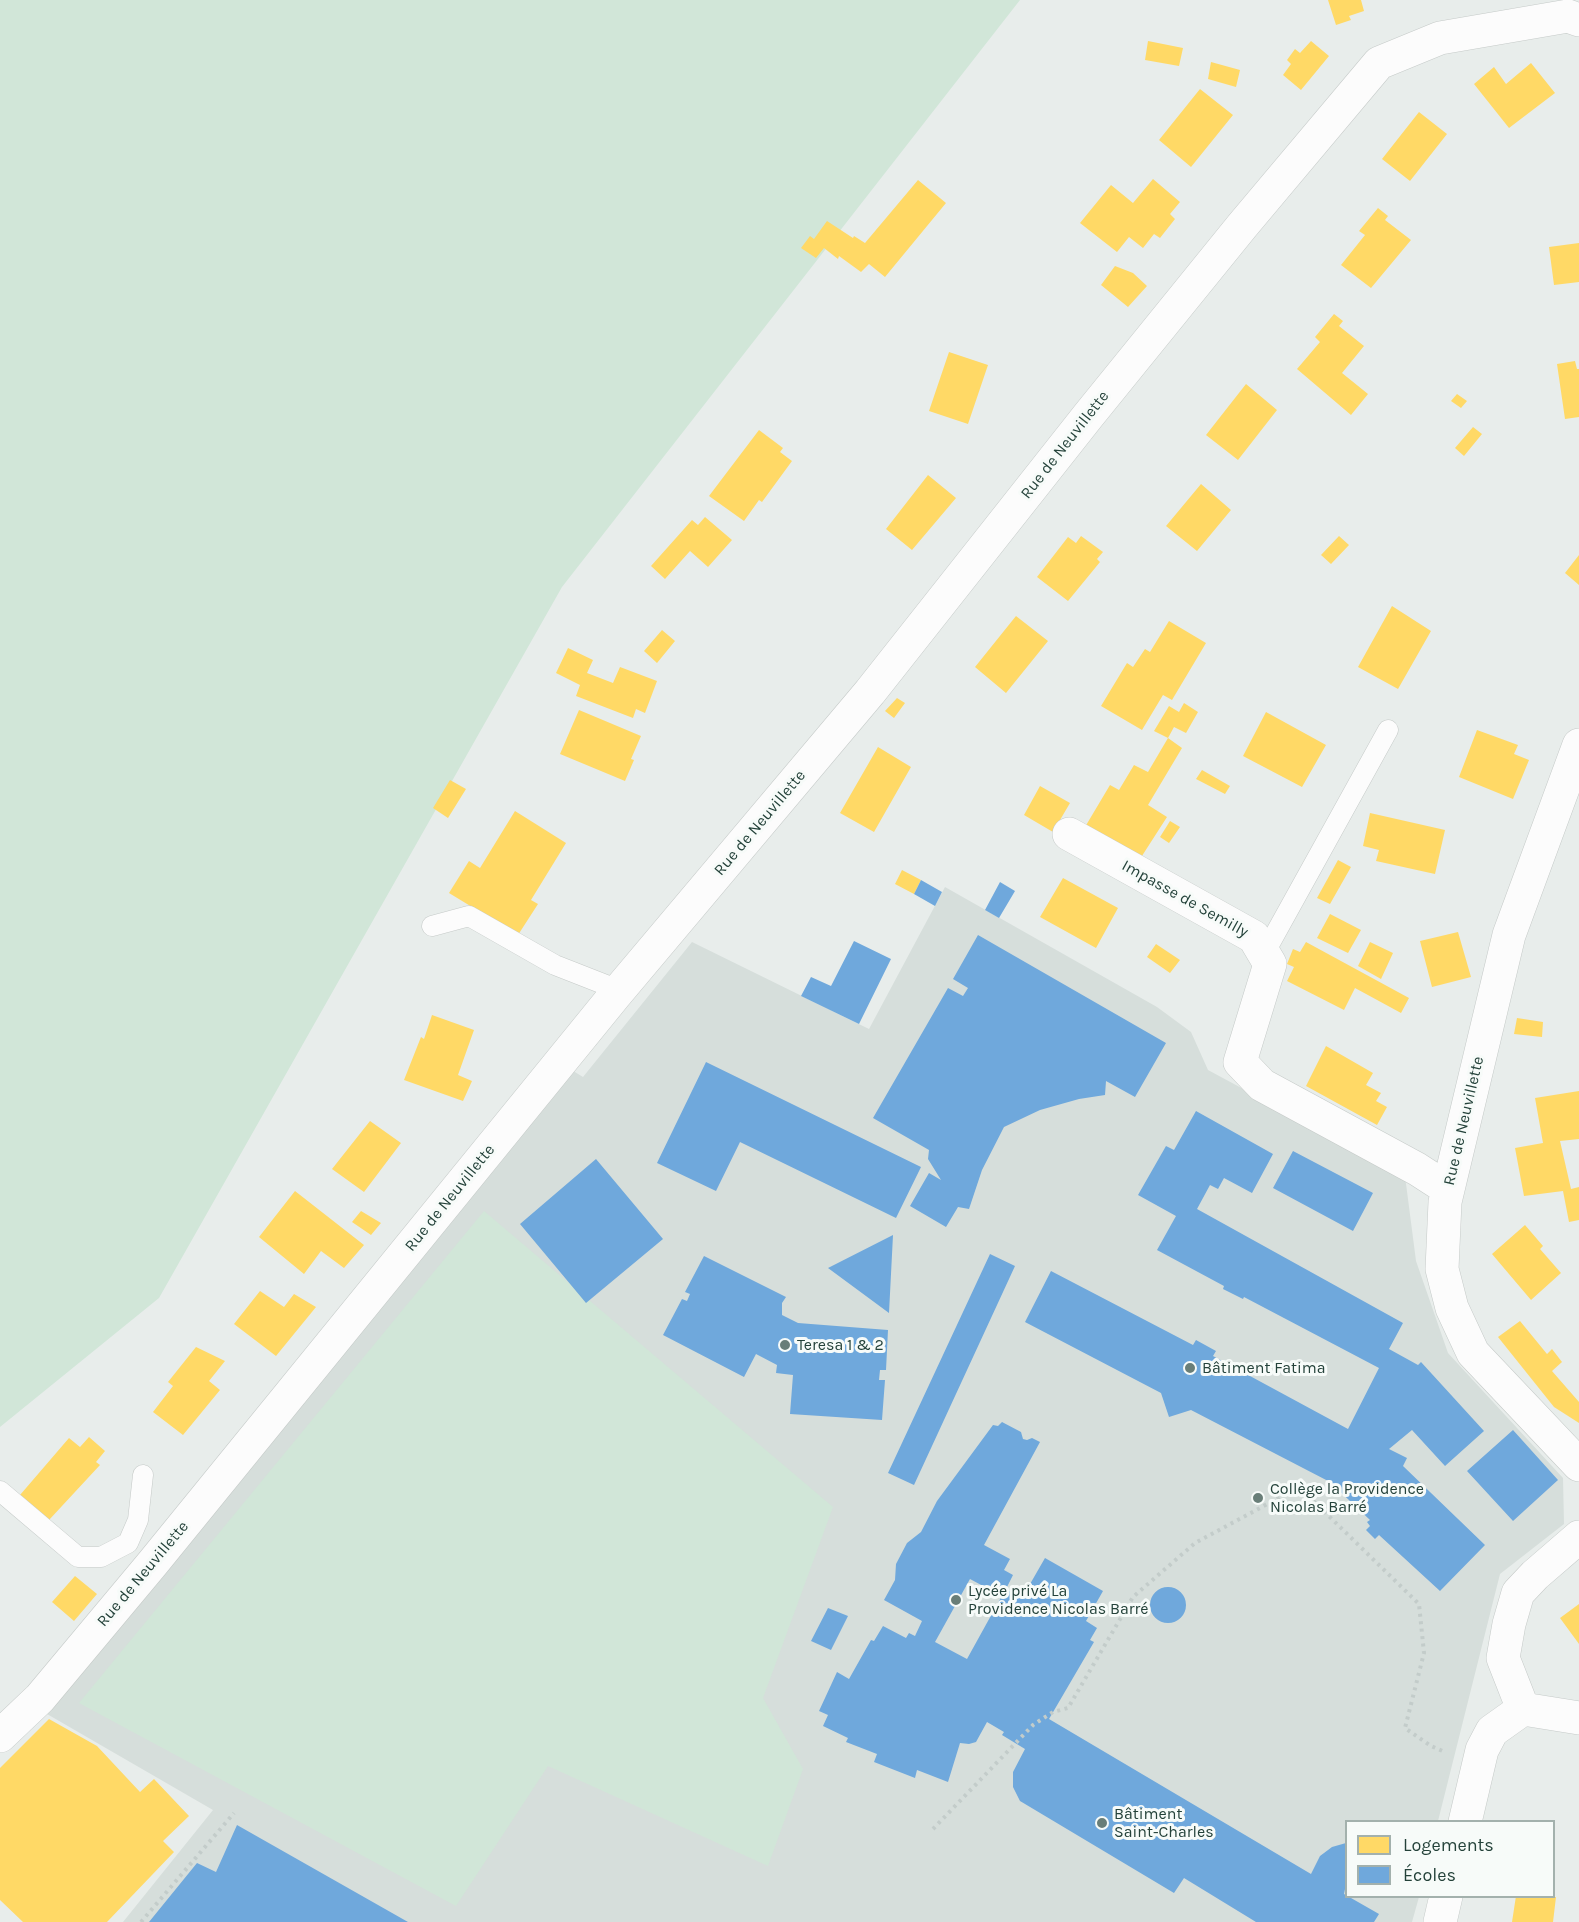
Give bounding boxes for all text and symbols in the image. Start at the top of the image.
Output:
street label: Rue de Neuvillette [1017,387,1113,503]
street label: Rue de Neuvillette [710,766,810,880]
street label: Impasse de Semilly [1118,856,1252,942]
street label: Rue de Neuvillette [1440,1054,1488,1188]
street label: Rue de Neuvillette [401,1141,499,1255]
place label: Teresa 1 & 2 [797,1335,884,1355]
marker: Teresa 1 & 2 [778,1338,792,1352]
place label: Bâtiment Fatima [1202,1358,1326,1378]
marker: Bâtiment Fatima [1183,1361,1197,1375]
place label: Collège la Providence Nicolas Barré [1270,1479,1424,1517]
marker: Collège la Providence Nicolas Barré [1251,1491,1265,1505]
street label: Rue de Neuvillette [93,1517,193,1631]
place label: Lycée privé La Providence Nicolas Barré [968,1581,1149,1619]
marker: Lycée privé La Providence Nicolas Barré [949,1593,963,1607]
place label: Bâtiment Saint-Charles [1114,1804,1214,1842]
marker: Bâtiment Saint-Charles [1095,1816,1109,1830]
legend [1345,1820,1555,1898]
text: Logements [1403,1834,1494,1856]
text: Écoles [1403,1864,1456,1886]

